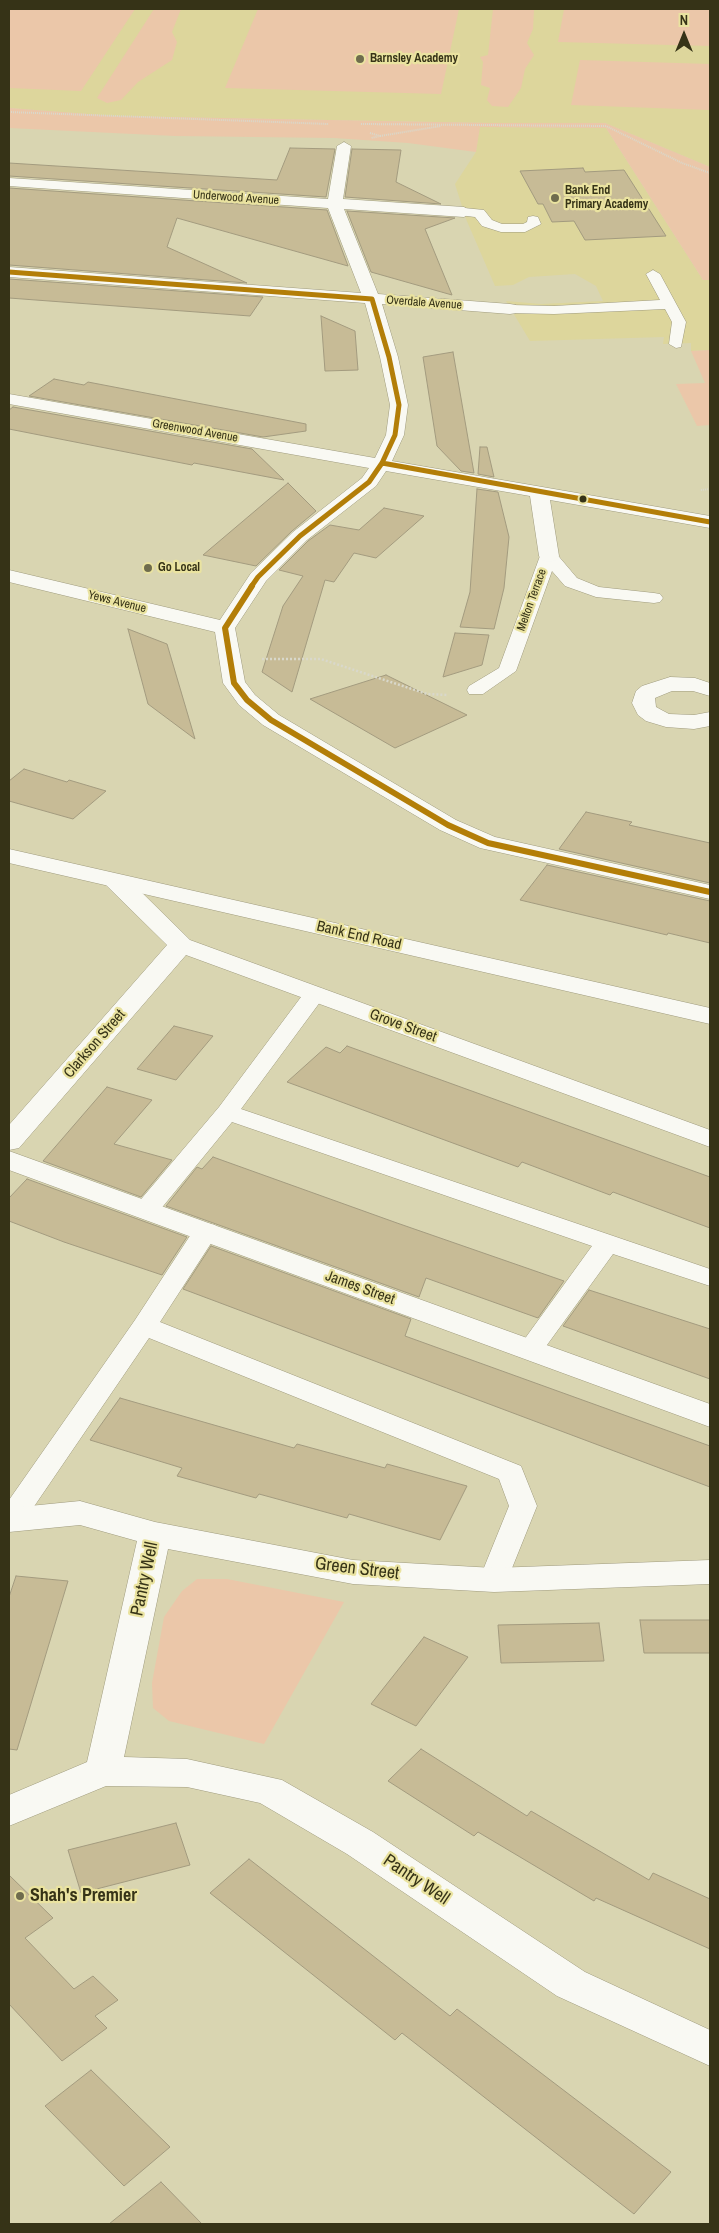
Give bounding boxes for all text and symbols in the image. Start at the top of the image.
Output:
north arrow [659,10,709,60]
text: N [680,11,688,29]
place label: Barnsley Academy [370,52,458,66]
marker: Barnsley Academy [354,53,366,65]
place label: Bank End Primary Academy [565,184,648,212]
street label: Underwood Avenue [192,188,280,208]
marker: Bank End Primary Academy [549,192,561,204]
street label: Overdale Avenue [386,293,462,313]
street label: Greenwood Avenue [151,416,239,446]
unlabelled marker [578,494,588,504]
place label: Go Local [158,561,200,575]
marker: Go Local [142,562,154,574]
street label: Melton Terrace [514,567,550,633]
street label: Yews Avenue [87,588,147,616]
street label: Bank End Road [315,918,403,954]
street label: Clarkson Street [60,1006,130,1082]
street label: Grove Street [367,1006,439,1046]
street label: James Street [323,1267,397,1309]
street label: Pantry Well [127,1540,163,1618]
street label: Green Street [314,1553,400,1585]
street label: Pantry Well [379,1850,453,1910]
place label: Shah's Premier [30,1885,137,1907]
marker: Shah's Premier [14,1890,26,1902]

